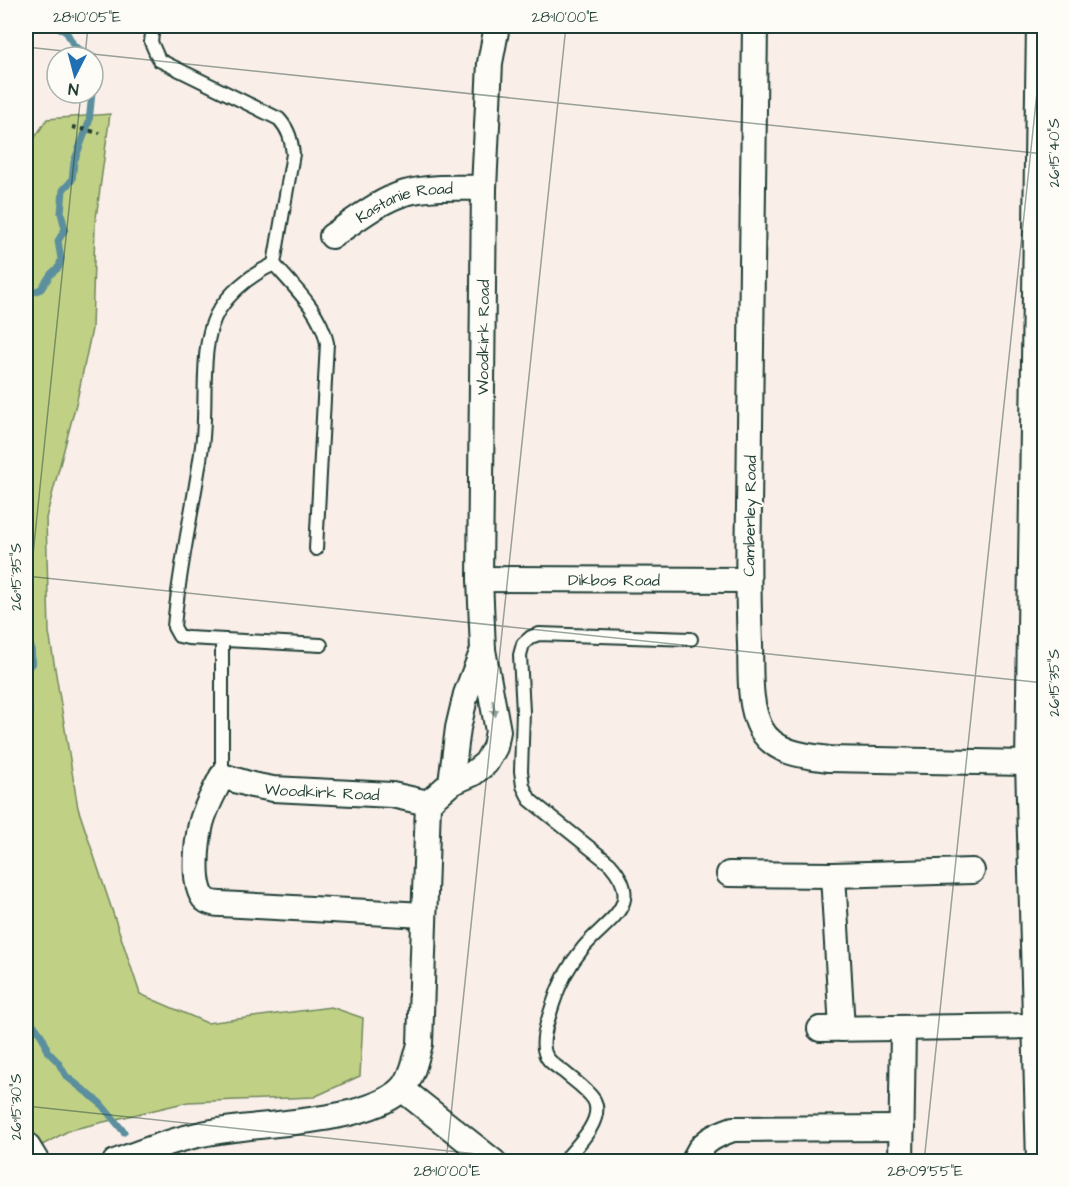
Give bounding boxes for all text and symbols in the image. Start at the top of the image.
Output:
text: 28°10'05"E [53,7,121,28]
text: 28°10'00"E [532,7,599,28]
north arrow [45,45,105,105]
text: N [67,77,80,100]
text: 26°15'40"S [1044,118,1065,188]
street label: Kastanie Road [351,178,453,228]
street label: Woodkirk Road [472,279,495,395]
street label: Camberley Road [738,455,763,577]
text: 26°15'35"S [6,543,27,611]
street label: Dikbos Road [568,569,660,592]
text: 26°15'35"S [1044,649,1065,717]
one-way arrow [490,699,499,718]
street label: Woodkirk Road [262,778,380,806]
text: 26°15'30"S [6,1073,27,1140]
text: 28°10'00"E [414,1161,481,1182]
text: 28°09'55"E [887,1161,963,1182]

